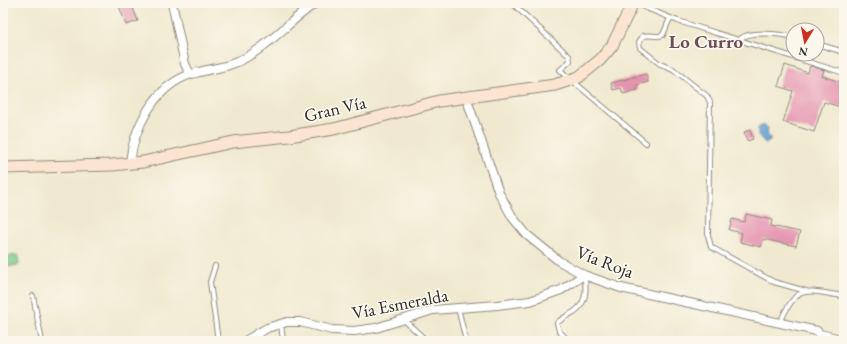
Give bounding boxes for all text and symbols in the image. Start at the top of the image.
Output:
north arrow [785,22,825,62]
district label: Lo Curro [669,29,744,54]
text: N [798,44,809,60]
street label: Gran Vía [302,90,369,127]
street label: Vía Roja [573,240,638,283]
street label: Vía Esmeralda [350,283,451,324]

